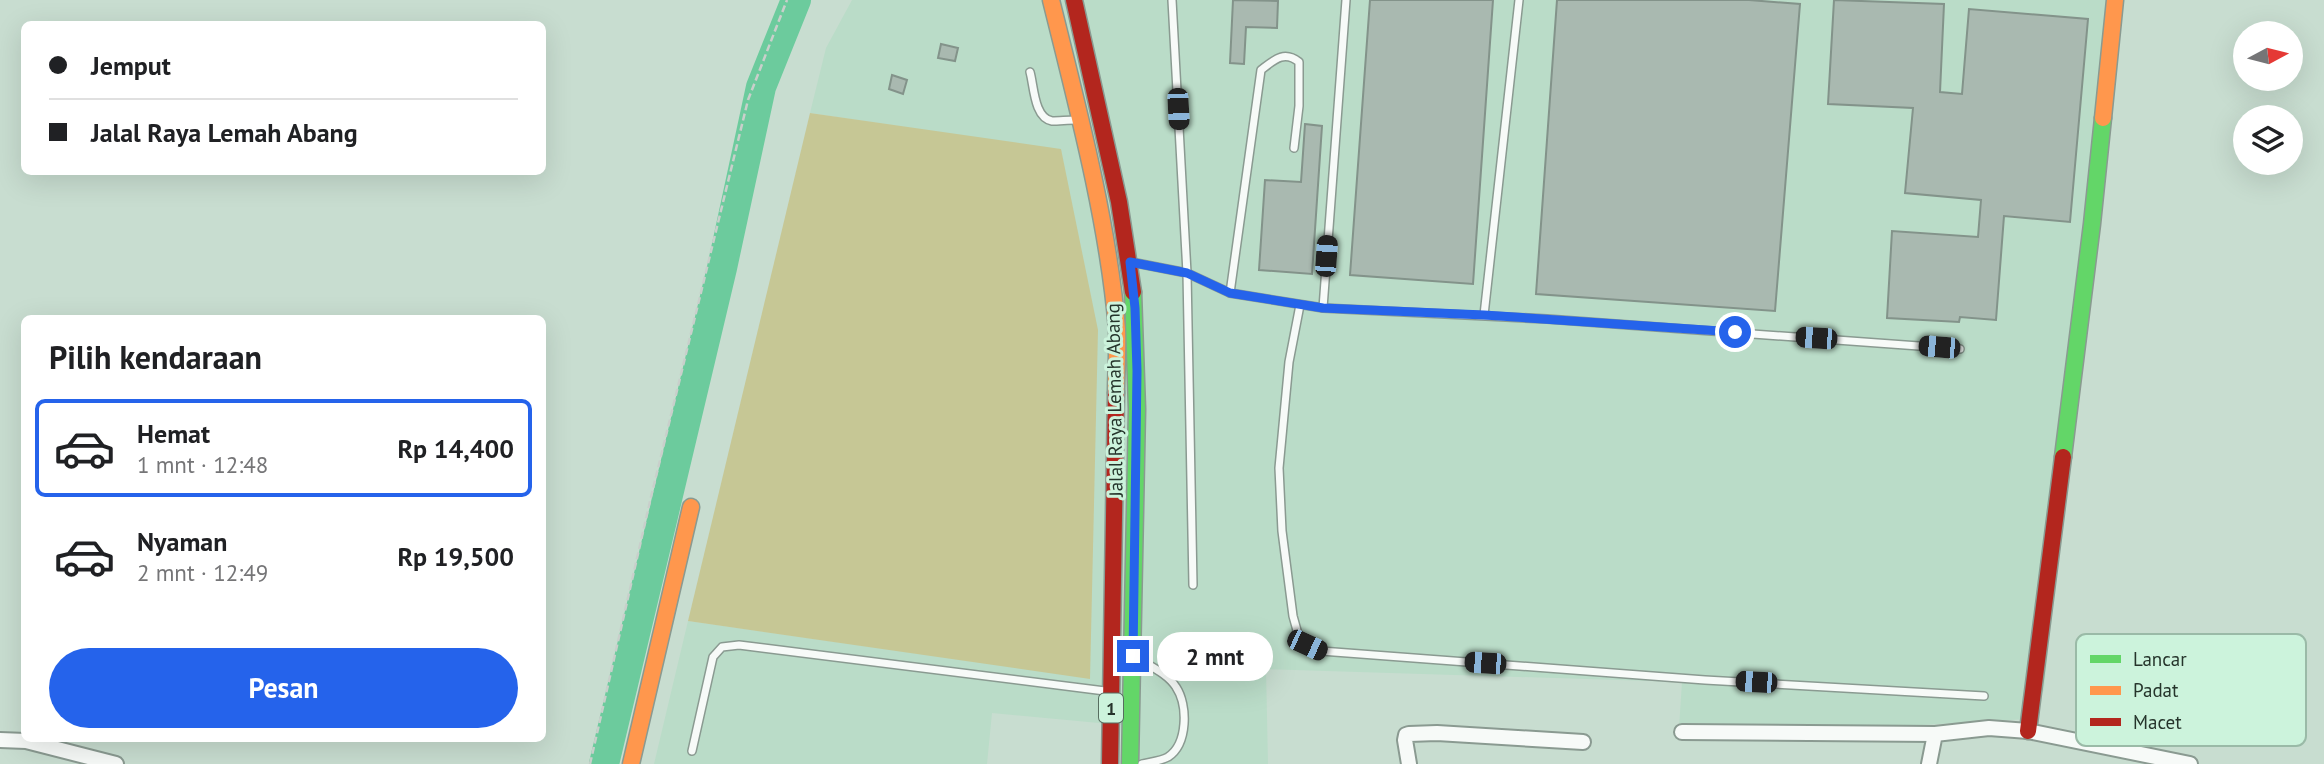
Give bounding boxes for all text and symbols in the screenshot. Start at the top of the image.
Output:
north arrow [2233,21,2303,91]
map controls [2233,21,2303,175]
text: Jemput [91,49,171,82]
car [1167,87,1190,131]
button: layers [2233,105,2303,175]
text: Jalal Raya Lemah Abang [91,116,358,149]
car [1315,234,1338,278]
street label: Jalal Raya Lemah Abang [1100,303,1128,498]
route start [1719,316,1751,348]
car [1795,326,1838,350]
car [1918,335,1961,359]
text: Pilih kendaraan [49,336,262,378]
icon: car [53,417,116,480]
text: Hemat [137,417,210,450]
text: Rp 14,400 [397,432,514,465]
text: 1 mnt · 12:48 [137,450,268,479]
icon: car [53,525,116,588]
text: Nyaman [137,525,227,558]
text: Rp 19,500 [397,540,514,573]
text: 2 mnt · 12:49 [137,558,268,587]
car [1284,627,1331,663]
callout: 2 mnt [1158,632,1273,680]
legend [2076,634,2306,746]
route end [1117,640,1149,672]
text: 2 mnt [1186,642,1244,671]
text: Lancar [2133,647,2187,671]
button: Pesan [49,648,518,728]
car [1464,651,1507,675]
car [1735,670,1778,694]
text: Padat [2133,678,2179,702]
road number: 1 [1099,694,1123,722]
text: Macet [2133,710,2182,734]

